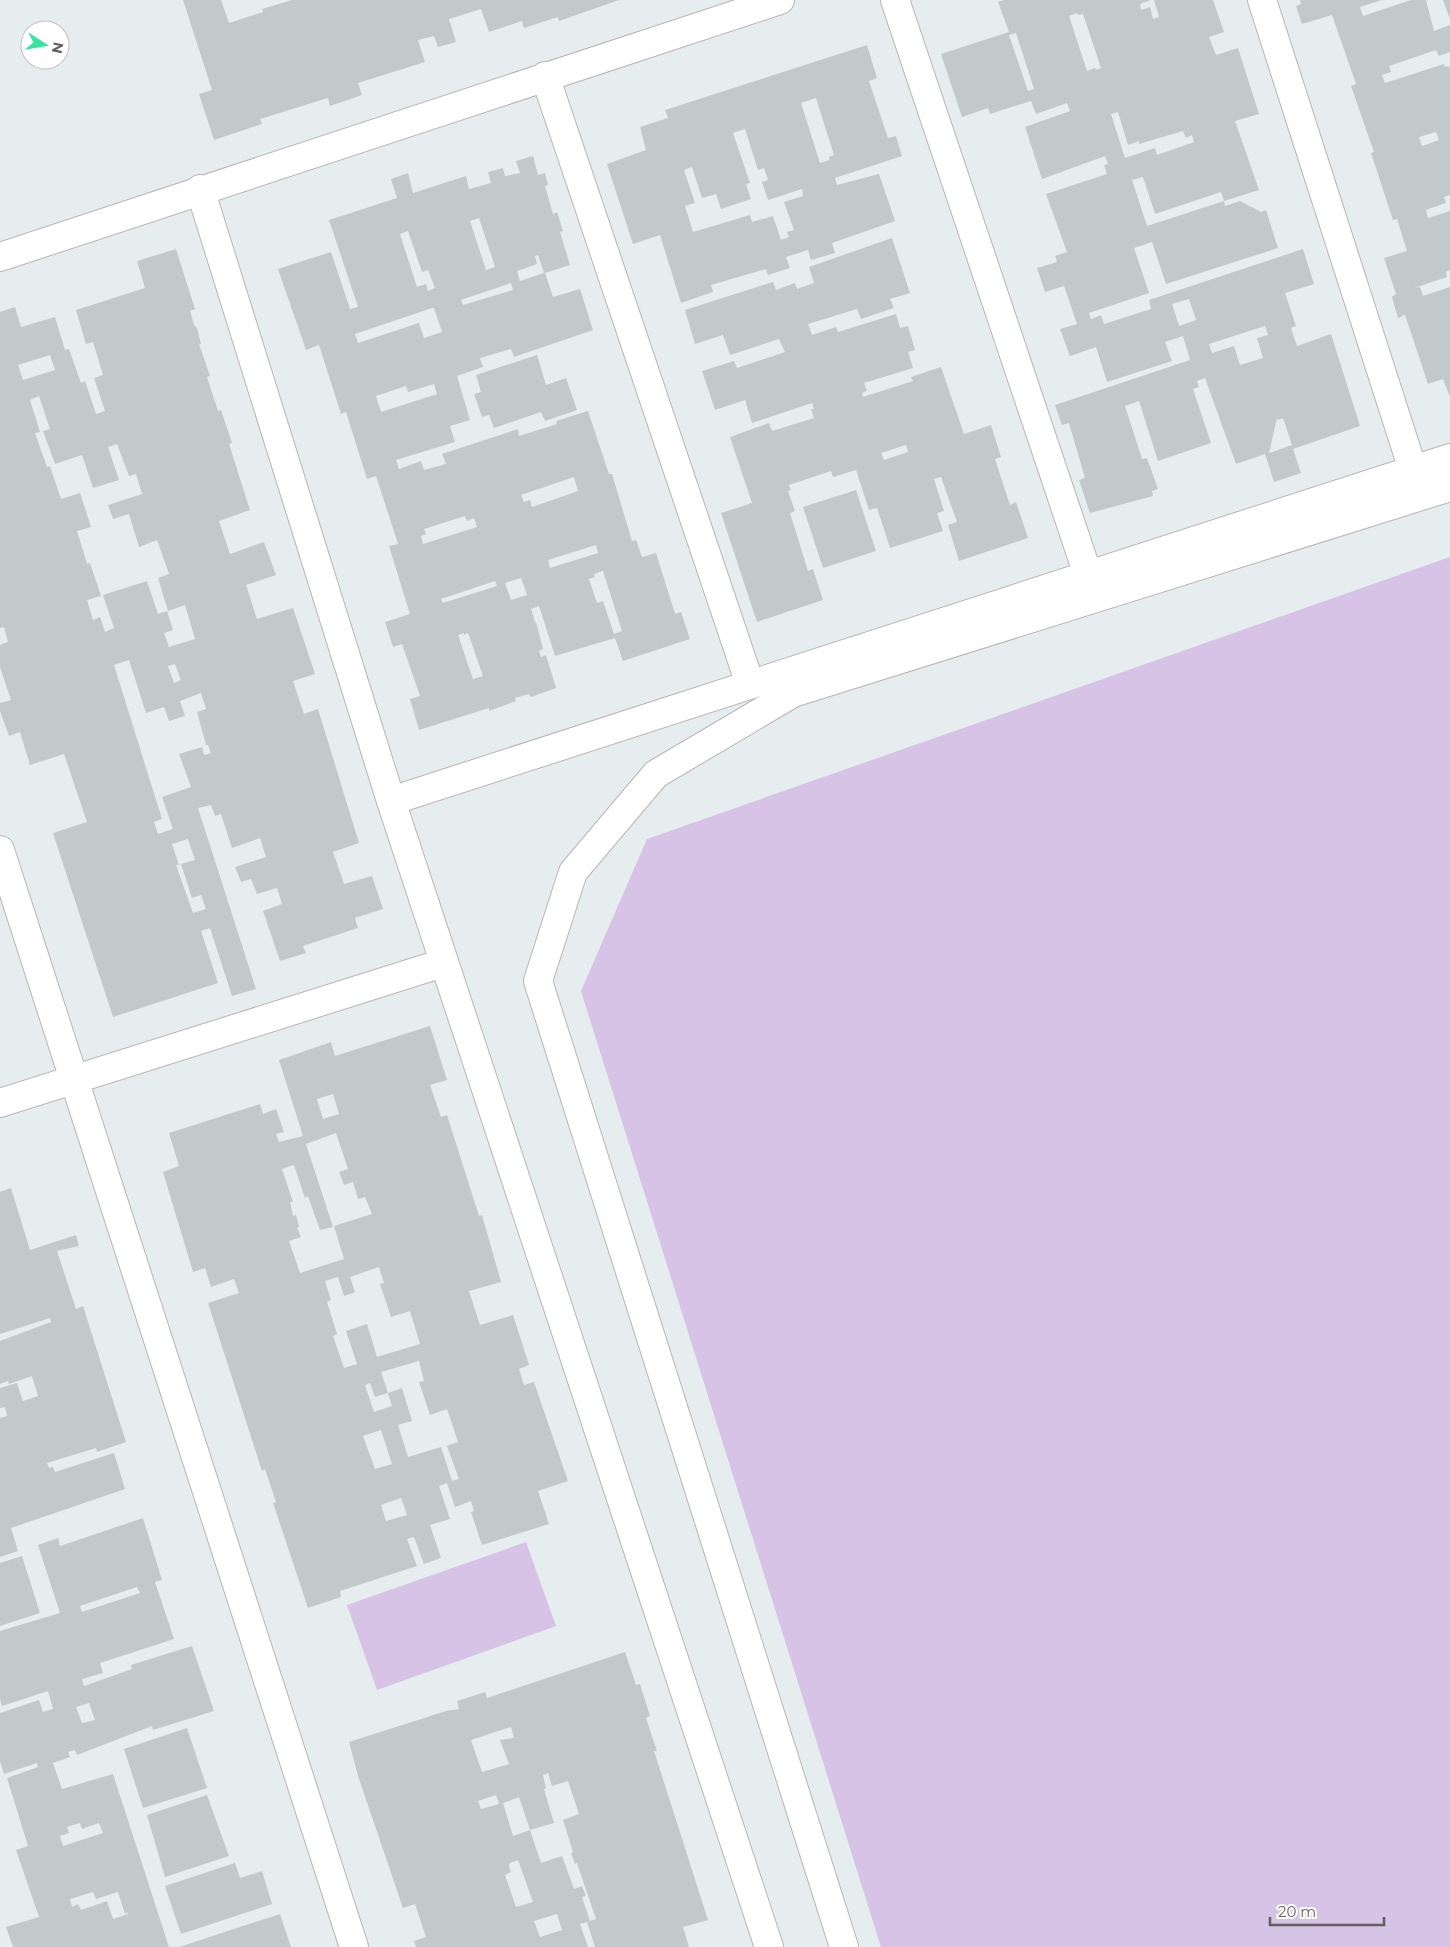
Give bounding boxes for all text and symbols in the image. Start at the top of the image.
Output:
north arrow [20,20,70,70]
text: N [48,40,68,55]
scale bar [1270,1894,1384,1926]
text: 20 m [1278,1902,1316,1921]

